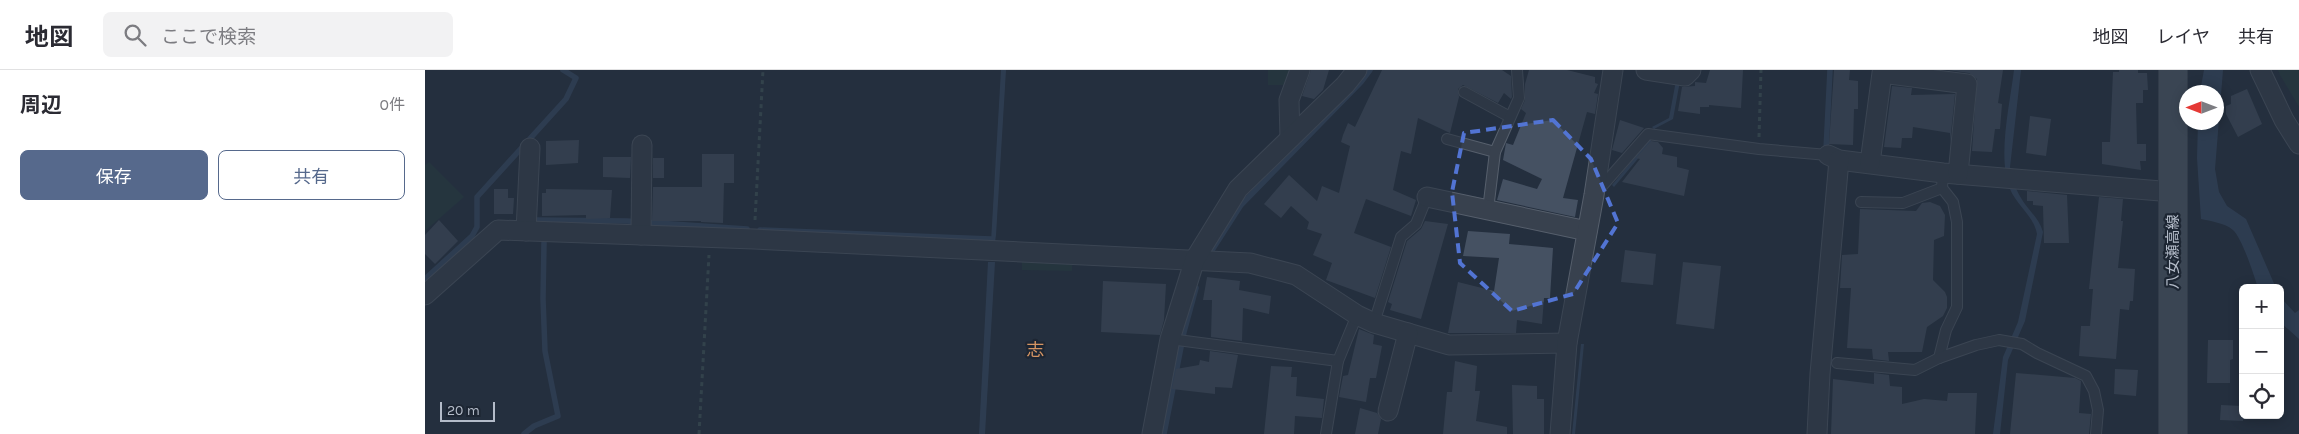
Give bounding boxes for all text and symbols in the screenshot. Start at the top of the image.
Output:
search box [103,12,453,57]
icon: search [121,21,149,49]
text: 地図 [25,23,73,51]
text: ここで検索 [161,26,256,48]
text: 地図 [2093,26,2129,48]
text: レイヤ [2157,26,2210,48]
text: 共有 [2238,26,2274,48]
north arrow [2179,85,2224,130]
text: 周辺 [20,93,62,117]
text: 0件 [380,95,405,114]
button: 保存 [20,150,208,200]
button: 共有 [218,150,405,200]
street label: 八女瀬高線 [2164,214,2182,290]
map controls [2239,284,2284,419]
button: + [2239,284,2284,329]
button: − [2239,329,2284,374]
district label: 志 [1026,339,1044,361]
button: locate [2239,374,2284,419]
scale bar [440,399,495,422]
text: 20 m [447,402,480,419]

